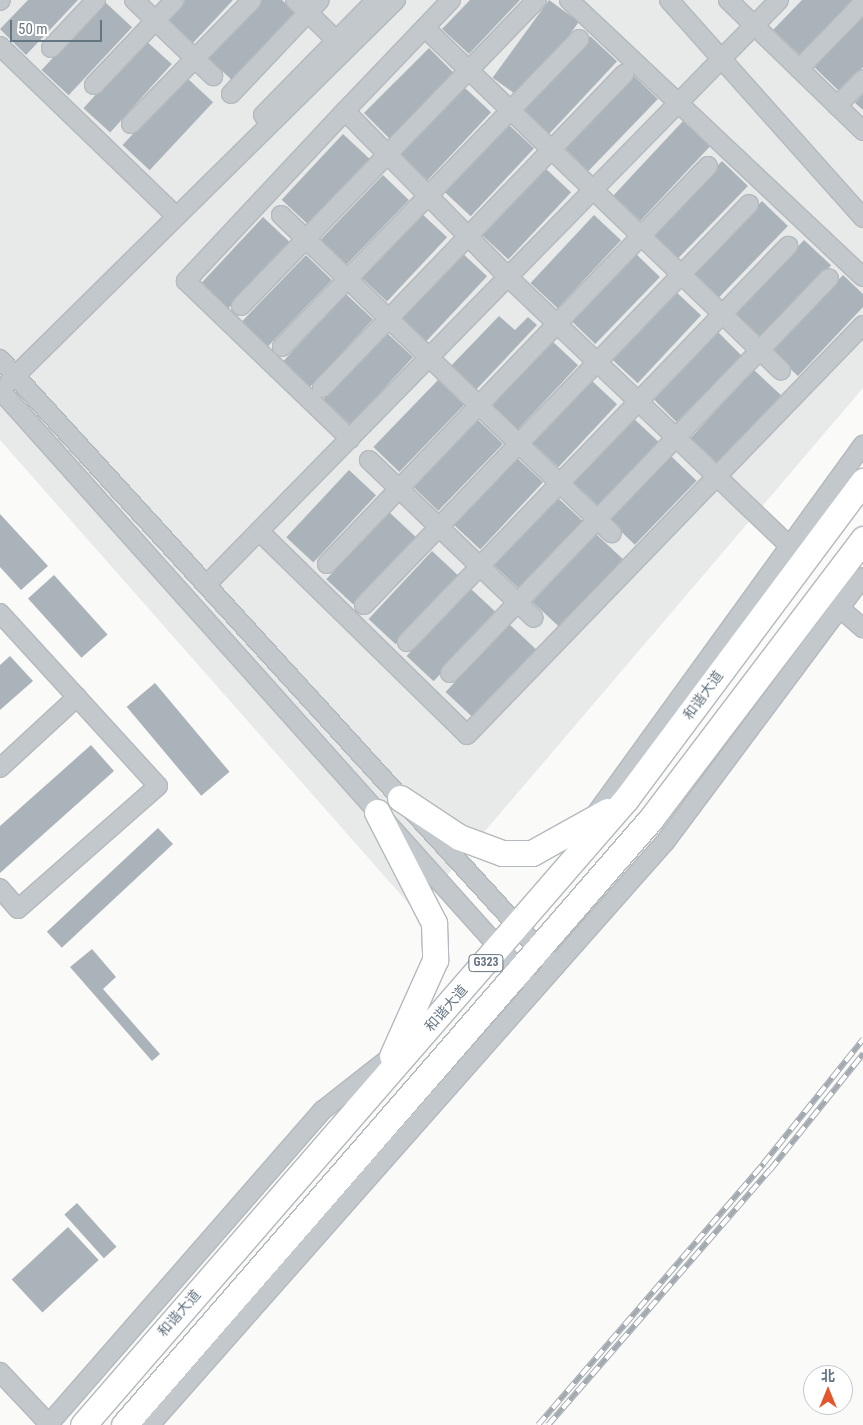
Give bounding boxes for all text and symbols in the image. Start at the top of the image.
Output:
scale bar [12,10,105,42]
text: 50 m [18,20,48,38]
street label: 和谐大道 [680,667,726,723]
road number: G323 [467,954,505,972]
street label: 和谐大道 [421,981,471,1035]
street label: 和谐大道 [154,1286,204,1340]
north arrow [803,1365,853,1415]
text: 北 [821,1368,835,1384]

